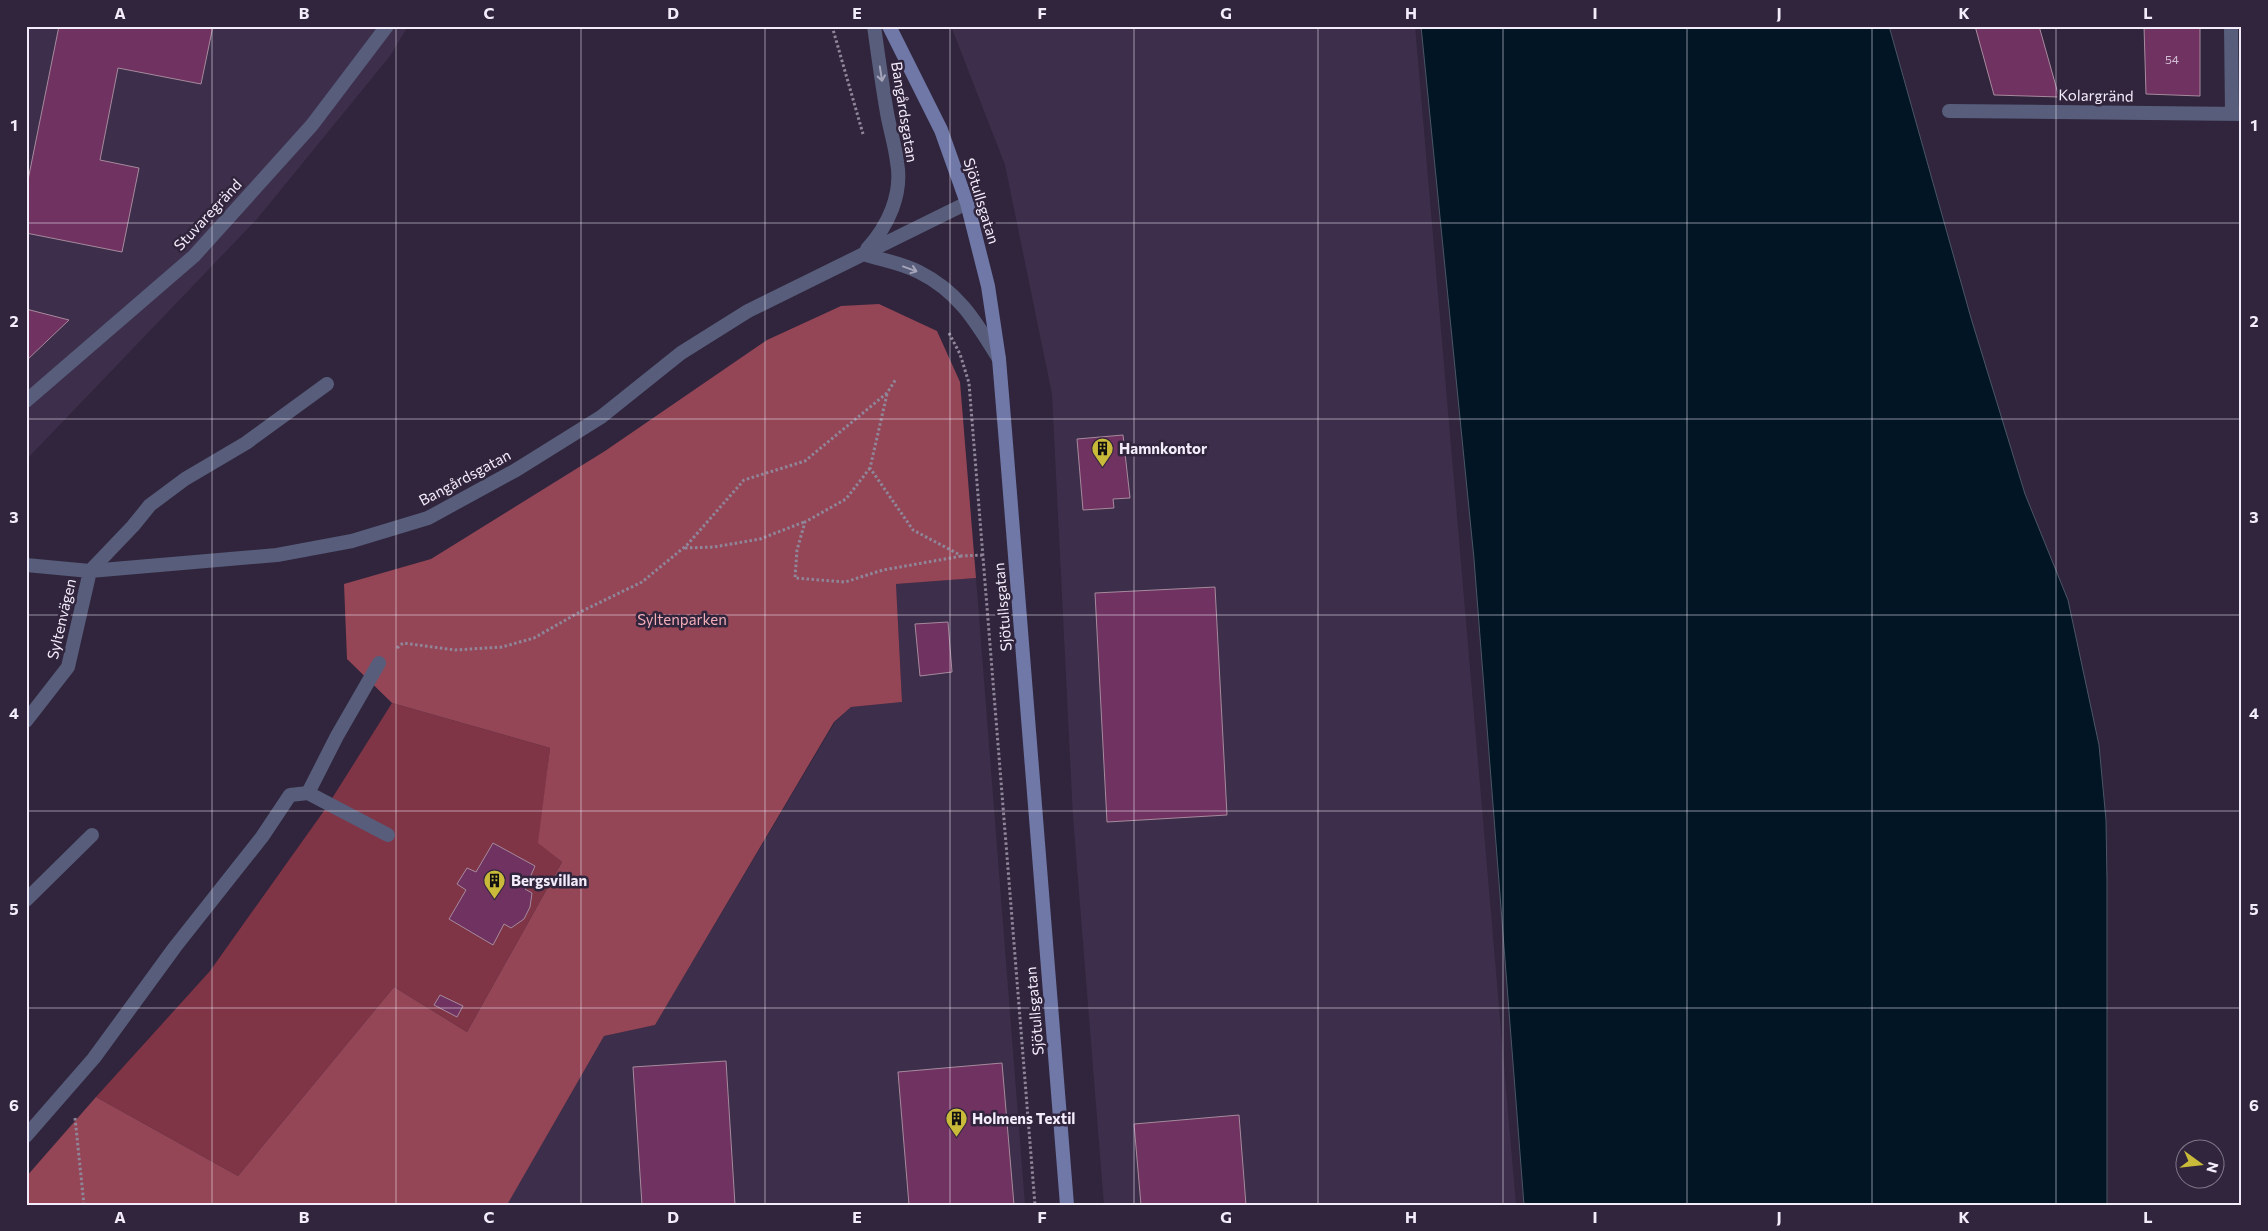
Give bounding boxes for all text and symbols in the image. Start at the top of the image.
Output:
text: A [114,3,126,22]
text: B [299,3,310,22]
text: C [484,3,495,22]
text: D [667,3,679,22]
text: E [852,3,862,22]
text: F [1037,3,1047,22]
text: G [1220,3,1232,22]
text: H [1405,3,1417,22]
text: I [1592,3,1598,22]
text: J [1776,3,1782,22]
text: K [1958,3,1970,22]
text: L [2143,3,2153,22]
house number: 54 [2165,52,2179,66]
street label: Bangårdsgatan [888,60,922,163]
one-way arrow [877,66,887,82]
street label: Kolargränd [2058,85,2134,105]
text: 1 [10,115,18,134]
text: 1 [2250,115,2258,134]
street label: Sjötullsgatan [960,156,1004,246]
street label: Stuvaregränd [170,175,245,254]
one-way arrow [902,265,917,274]
text: 2 [9,311,19,330]
text: 2 [2249,311,2259,330]
building icon: Hamnkontor [1091,437,1115,468]
place label: Hamnkontor [1119,439,1207,457]
street label: Bangårdsgatan [415,445,514,509]
text: 3 [9,507,19,526]
text: 3 [2249,507,2259,526]
street label: Sjötullsgatan [989,562,1015,652]
street label: Syltenvägen [43,577,79,661]
park label: Syltenparken [637,610,727,628]
text: 4 [9,703,19,722]
text: 4 [2249,703,2259,722]
building icon: Bergsvillan [483,869,507,900]
place label: Bergsvillan [511,871,587,889]
text: 5 [9,899,19,918]
text: 5 [2249,899,2259,918]
street label: Sjötullsgatan [1021,966,1047,1056]
text: 6 [9,1095,19,1114]
text: 6 [2249,1095,2259,1114]
building icon: Holmens Textil [944,1107,968,1138]
place label: Holmens Textil [972,1109,1075,1127]
north arrow [2176,1138,2226,1188]
text: N [2203,1160,2223,1175]
text: A [114,1207,126,1226]
text: B [299,1207,310,1226]
text: C [484,1207,495,1226]
text: D [667,1207,679,1226]
text: E [852,1207,862,1226]
text: F [1037,1207,1047,1226]
text: G [1220,1207,1232,1226]
text: H [1405,1207,1417,1226]
text: I [1592,1207,1598,1226]
text: J [1776,1207,1782,1226]
text: K [1958,1207,1970,1226]
text: L [2143,1207,2153,1226]

